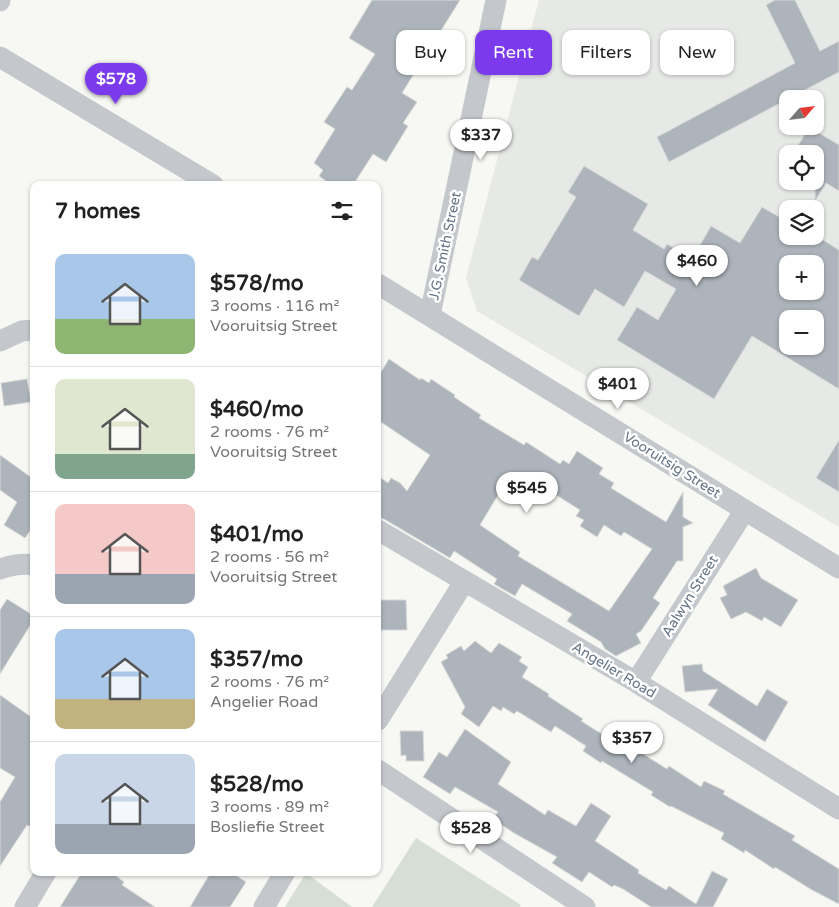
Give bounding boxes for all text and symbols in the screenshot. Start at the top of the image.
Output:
chip: Buy [396,30,465,75]
chip: Rent [475,30,552,75]
chip: Filters [562,30,650,75]
chip: New [660,30,734,75]
pin: $578 [86,62,146,105]
text: $578 [96,69,136,89]
north arrow [779,90,824,135]
map controls [779,90,824,355]
pin: $337 [451,119,511,161]
text: $337 [461,125,501,145]
button: locate [779,145,824,190]
street label: J.G. Smith Street [425,190,465,302]
icon: filters [328,197,356,225]
text: 7 homes [55,199,140,224]
button: layers [779,200,824,245]
pin: $460 [667,244,727,287]
text: $460 [677,251,717,271]
button: + [779,255,824,300]
text: $578/mo [210,271,304,296]
icon: home [95,274,155,334]
text: 3 rooms · 116 m² [210,296,339,316]
button: − [779,310,824,355]
text: Vooruitsig Street [210,316,337,336]
pin: $401 [588,368,648,410]
text: $401 [598,374,638,394]
text: $460/mo [210,397,304,422]
icon: home [95,399,155,459]
text: 2 rooms · 76 m² [210,422,329,442]
street label: Vooruitsig Street [620,428,724,502]
text: Vooruitsig Street [210,442,337,462]
pin: $545 [497,472,557,514]
text: $545 [507,478,547,498]
text: $401/mo [210,522,304,547]
icon: home [95,524,155,584]
text: 2 rooms · 56 m² [210,547,329,567]
street label: Aalwyn Street [658,552,722,640]
text: Vooruitsig Street [210,567,337,587]
street label: Angelier Road [569,638,659,702]
text: $357/mo [210,647,303,672]
icon: home [95,649,155,709]
text: 2 rooms · 76 m² [210,672,329,692]
text: Angelier Road [210,692,318,712]
pin: $357 [602,722,662,764]
text: $357 [612,728,652,748]
text: $528/mo [210,772,304,797]
icon: home [95,774,155,834]
text: 3 rooms · 89 m² [210,797,329,817]
pin: $528 [441,812,501,854]
text: Bosliefie Street [210,817,325,837]
text: $528 [451,818,491,838]

